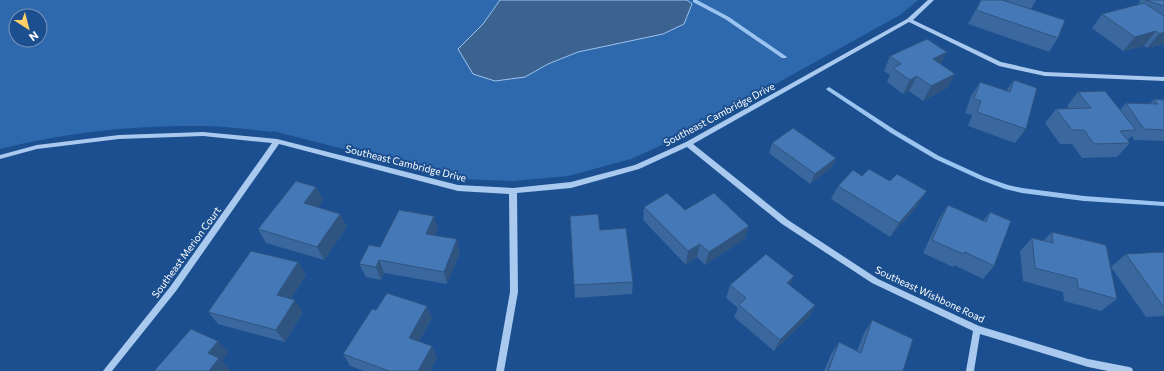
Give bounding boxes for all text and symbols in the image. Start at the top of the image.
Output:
north arrow [8,8,48,48]
text: N [27,29,41,44]
street label: Southeast Cambridge Drive [661,80,777,148]
street label: Southeast Cambridge Drive [344,142,468,184]
street label: Southeast Merion Court [149,204,223,300]
street label: Southeast Wishbone Road [873,263,987,325]

